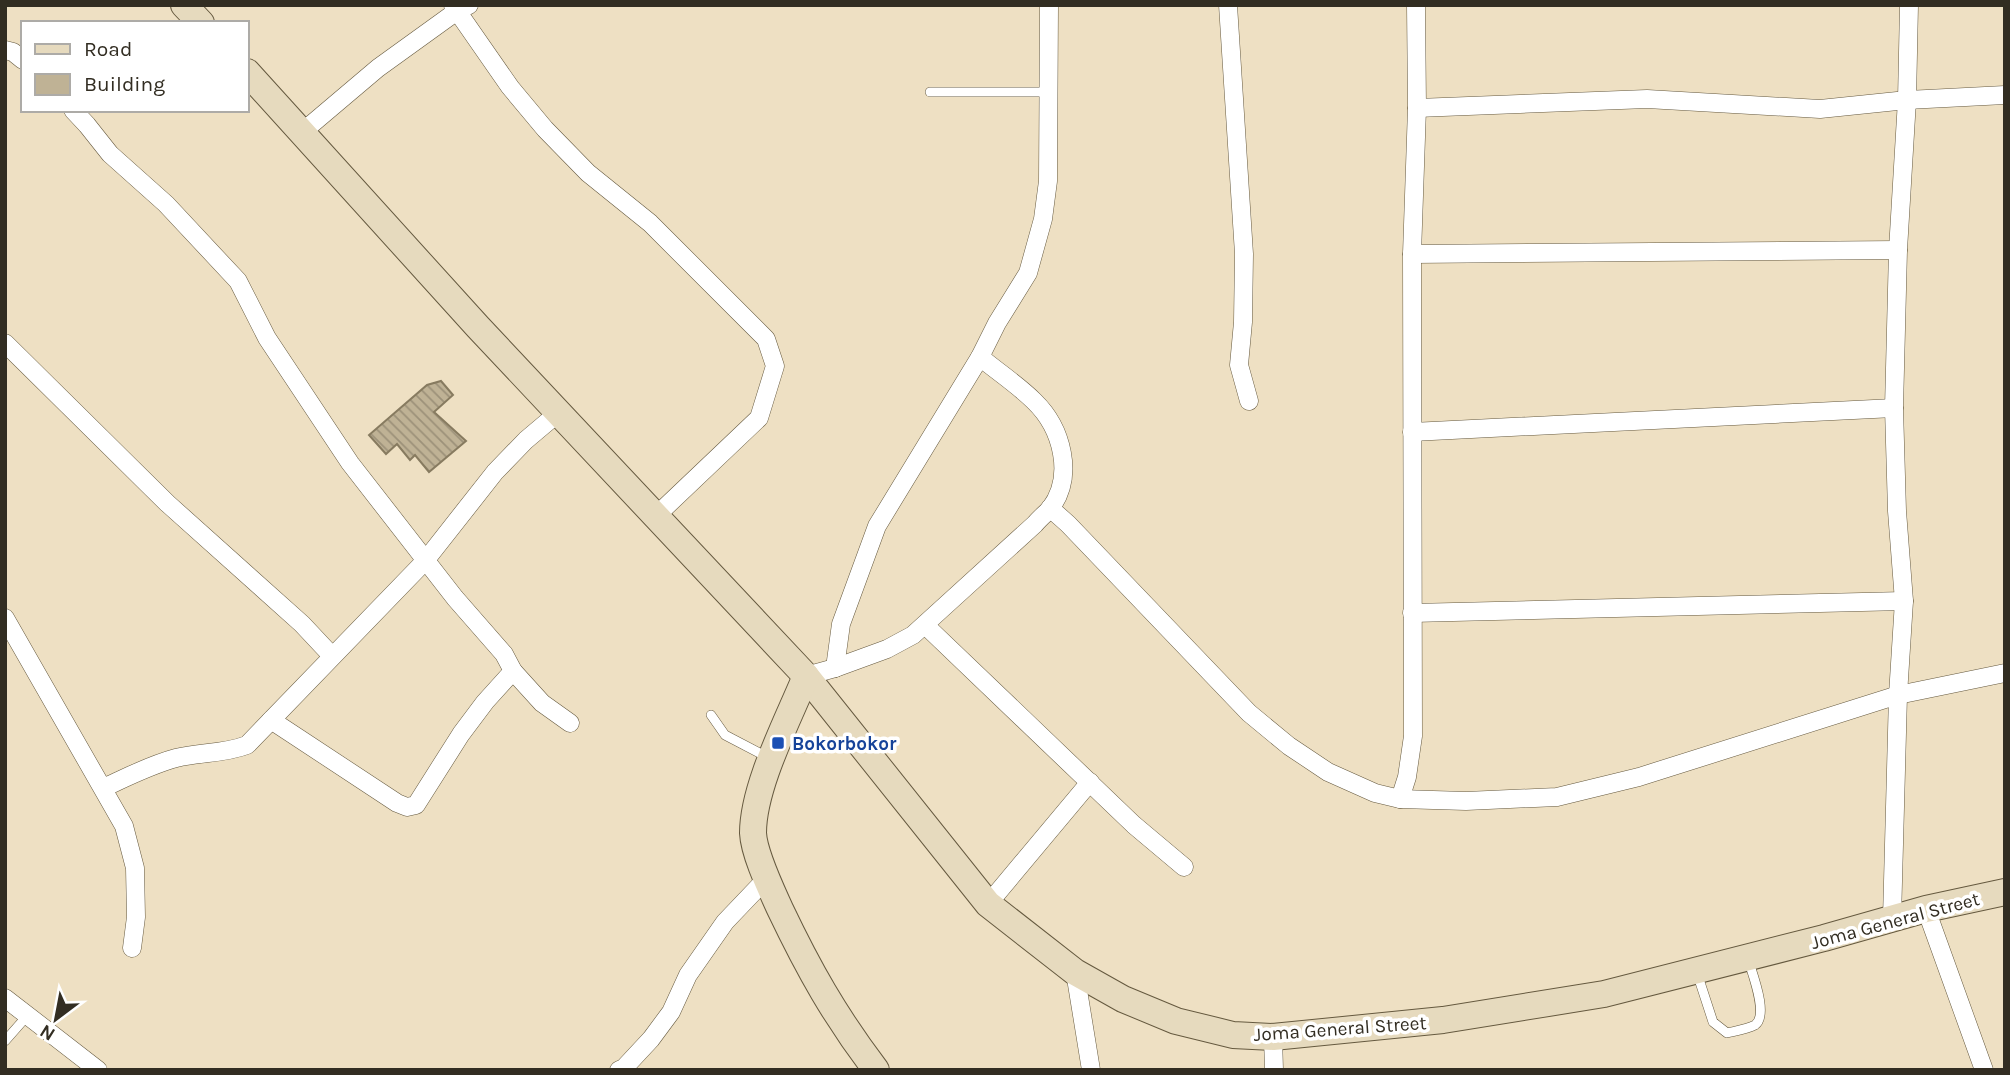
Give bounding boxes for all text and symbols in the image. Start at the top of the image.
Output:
legend [21,21,248,112]
text: Road [84,37,132,61]
text: Building [84,72,165,96]
place label: Bokorbokor [792,733,897,755]
marker: Bokorbokor [770,735,786,751]
street label: Joma General Street [1809,888,1982,954]
north arrow [21,984,91,1054]
street label: Joma General Street [1253,1012,1427,1046]
text: N [36,1020,59,1046]

